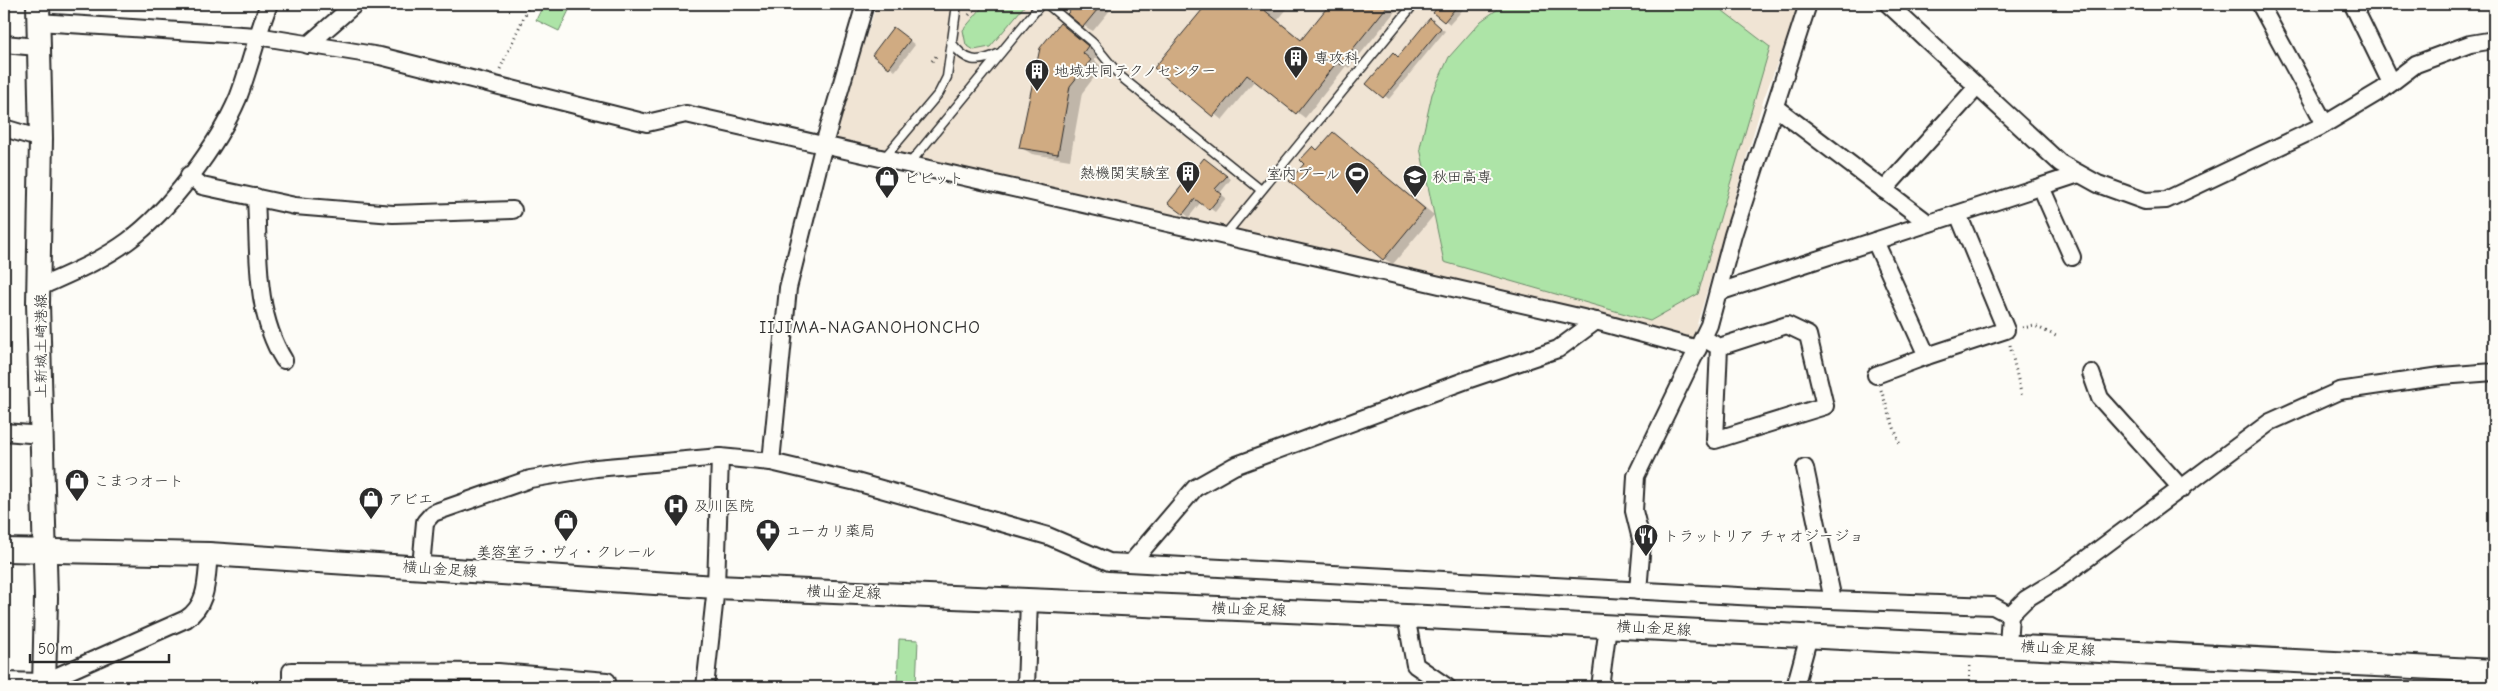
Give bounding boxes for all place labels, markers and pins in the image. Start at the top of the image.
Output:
building icon: 専攻科 [1283,45,1309,79]
place label: 専攻科 [1314,49,1359,67]
building icon: 地域共同テクノセンター [1024,58,1050,92]
place label: 地域共同テクノセンター [1054,62,1216,80]
building icon: 熱機関実験室 [1175,160,1201,194]
sports icon: 室内プール [1344,161,1370,195]
place label: 熱機関実験室 [1080,164,1170,182]
school or university icon: 秋田高専 [1402,164,1428,198]
shop icon: ビビット [874,165,900,199]
place label: 室内プール [1267,165,1340,183]
place label: 秋田高専 [1432,168,1492,186]
place label: ビビット [904,169,964,187]
shop icon: こまつオート [64,468,90,502]
place label: こまつオート [94,472,184,490]
shop icon: アビエ [358,486,384,520]
place label: アビエ [388,490,433,508]
hospital icon: 及川医院 [663,493,689,527]
place label: 及川医院 [694,497,754,515]
shop icon: 美容室ラ・ヴィ・クレール [553,508,579,542]
pharmacy icon: ユーカリ薬局 [755,518,781,552]
place label: ユーカリ薬局 [786,522,875,540]
restaurant icon: トラットリア チャオジージョ [1633,523,1659,557]
place label: トラットリア チャオジージョ [1664,527,1864,545]
place label: 美容室ラ・ヴィ・クレール [476,543,656,561]

